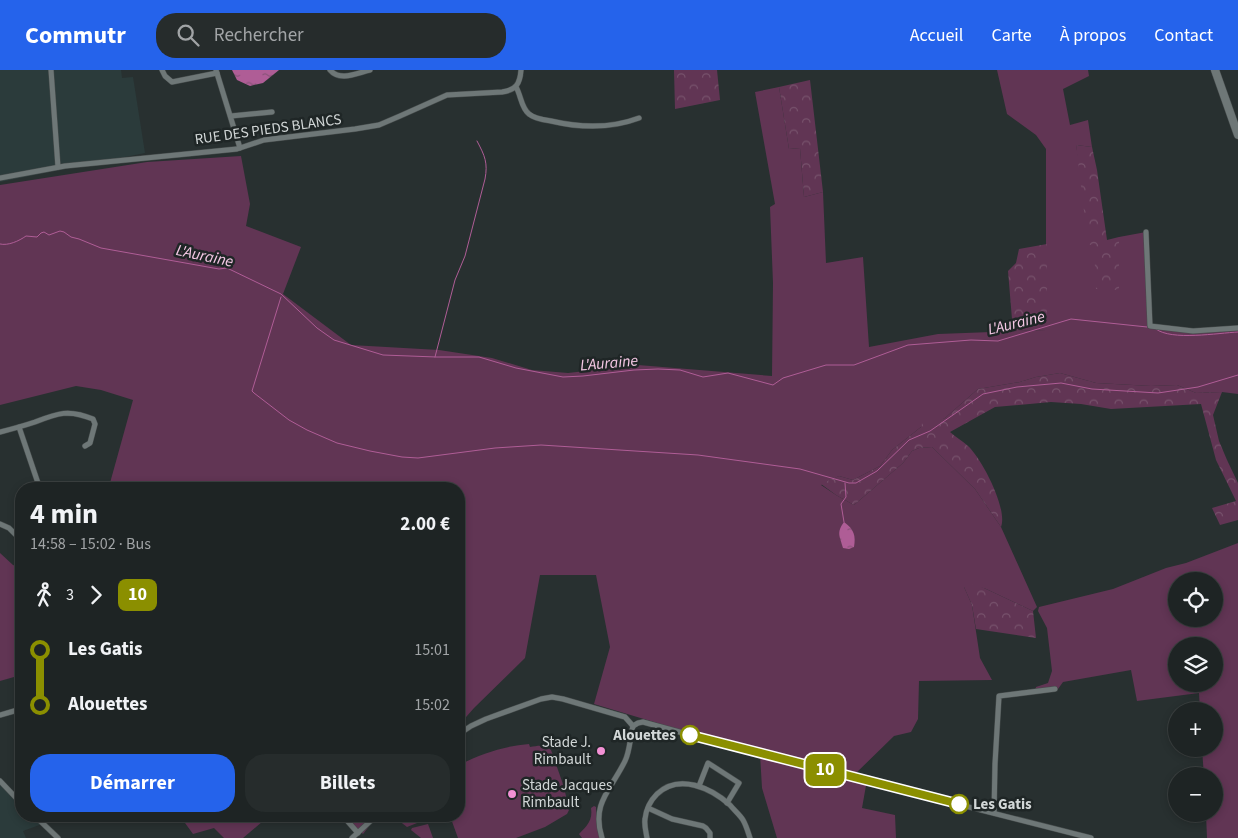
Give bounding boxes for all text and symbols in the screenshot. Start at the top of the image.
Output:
search box [156,13,506,58]
text: Commutr [25,18,126,53]
icon: search [174,21,202,49]
text: Rechercher [214,22,304,49]
text: Accueil [910,23,963,48]
text: Carte [991,23,1032,48]
text: À propos [1060,23,1126,48]
text: Contact [1154,23,1213,48]
street label: RUE DES PIEDS BLANCS [193,109,343,150]
water label: L'Auraine [174,239,236,273]
water label: L'Auraine [985,305,1047,341]
water label: L'Auraine [579,349,639,376]
text: 4 min [30,494,98,534]
text: 2.00 € [400,511,450,538]
text: 14:58 – 15:02 · Bus [30,533,151,555]
map controls [1168,572,1223,822]
button: locate [1168,572,1223,627]
icon: walk [30,581,58,609]
icon: forward [82,581,110,609]
text: 10 [128,582,147,607]
text: 3 [66,584,74,606]
text: Les Gatis [68,636,142,663]
button: layers [1168,637,1223,692]
text: 15:01 [414,639,450,661]
text: Alouettes [68,691,147,718]
text: 15:02 [414,694,450,716]
button: + [1168,702,1223,757]
place label: Alouettes [612,725,676,746]
marker: Alouettes [680,725,700,745]
place label: Stade J. Rimbault [534,732,591,770]
marker: Stade J. Rimbault [595,745,607,757]
button: Démarrer [30,754,235,812]
button: Billets [245,754,450,812]
line badge: 10 [802,754,848,786]
text: 10 [815,757,835,782]
button: − [1168,767,1223,822]
place label: Stade Jacques Rimbault [522,775,612,813]
marker: Stade Jacques Rimbault [506,788,518,800]
marker: Les Gatis [949,794,969,814]
place label: Les Gatis [973,794,1032,815]

